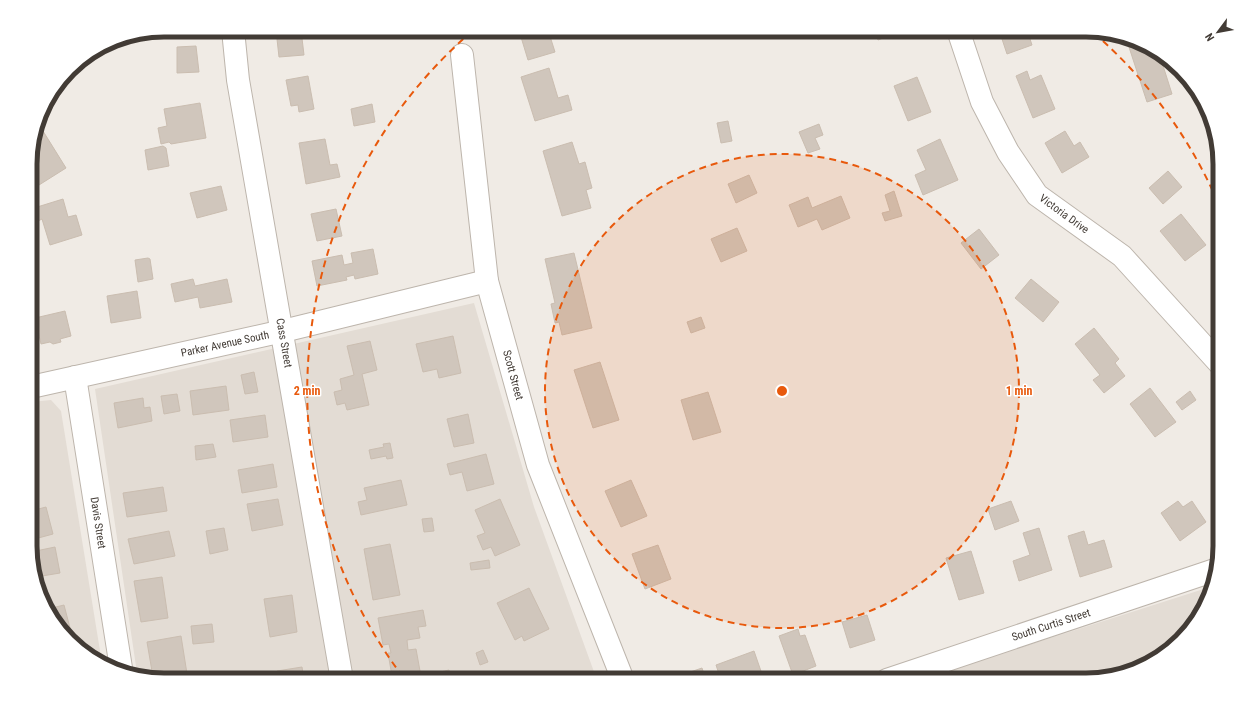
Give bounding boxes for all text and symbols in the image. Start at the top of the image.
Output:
north arrow [1198,12,1238,52]
text: N [1203,31,1217,43]
street label: Victoria Drive [1037,192,1091,236]
street label: Cass Street [273,317,295,369]
street label: Parker Avenue South [180,328,270,360]
street label: Scott Street [500,349,526,401]
text: 2 min [294,384,320,398]
centre of rings [775,384,789,398]
text: 1 min [1006,384,1032,398]
street label: Davis Street [88,496,108,550]
street label: South Curtis Street [1010,606,1092,644]

